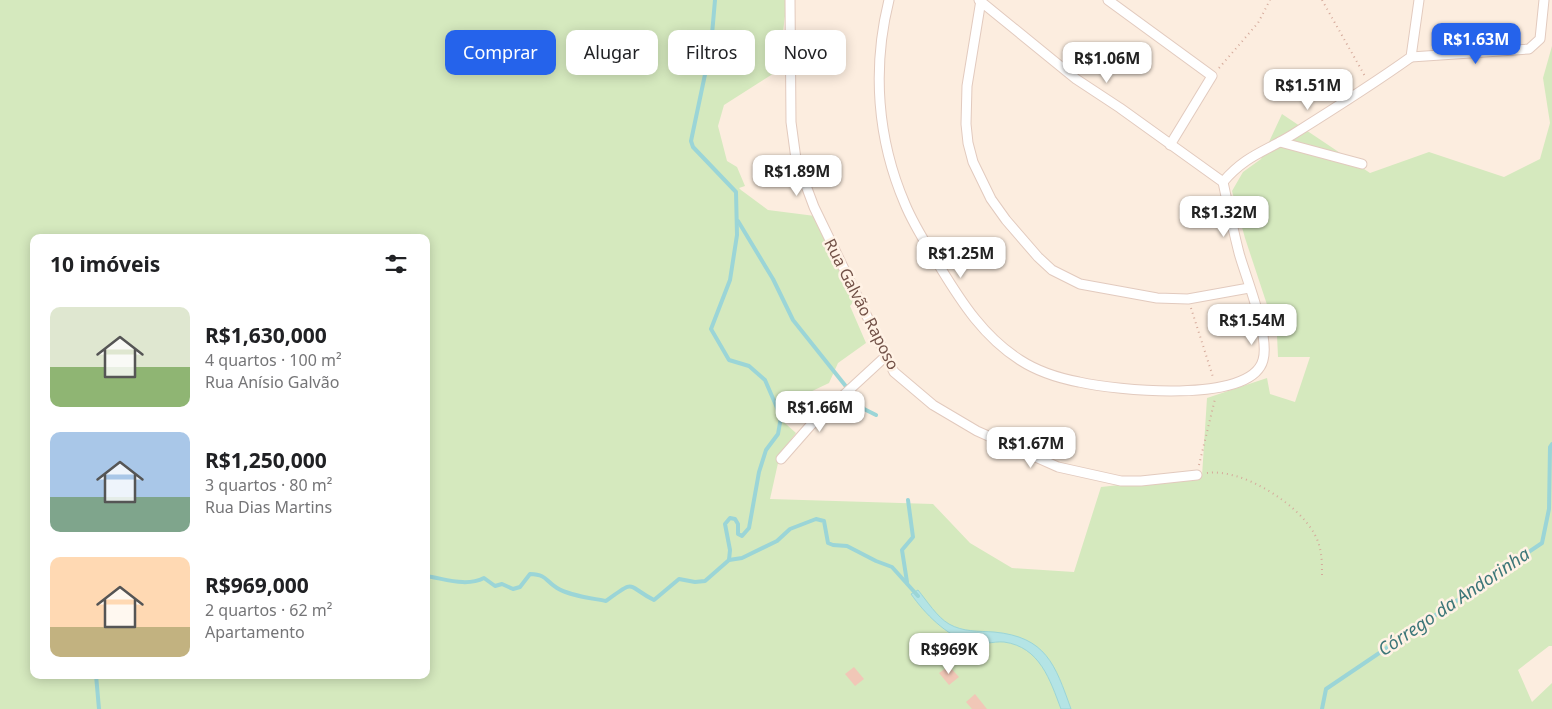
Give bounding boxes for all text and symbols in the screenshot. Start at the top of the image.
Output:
pin: R$1.63M [1430,22,1522,65]
text: R$1.63M [1443,28,1509,50]
chip: Comprar [445,30,556,75]
chip: Alugar [566,30,658,75]
chip: Filtros [668,30,755,75]
chip: Novo [765,30,846,75]
pin: R$1.06M [1061,42,1153,84]
text: R$1.06M [1074,47,1140,69]
pin: R$1.51M [1262,68,1354,111]
text: R$1.51M [1275,74,1341,96]
pin: R$1.89M [751,154,843,197]
text: R$1.89M [764,160,830,182]
pin: R$1.32M [1178,196,1270,238]
text: R$1.32M [1191,201,1257,223]
street label: Rua Galvão Raposo [819,235,905,373]
pin: R$1.25M [915,236,1007,279]
text: R$1.25M [928,242,994,264]
text: 10 imóveis [50,250,160,278]
icon: filters [382,250,410,278]
pin: R$1.54M [1206,304,1298,346]
text: R$1.54M [1219,309,1285,331]
text: R$1,630,000 [205,321,327,349]
icon: home [90,327,150,387]
text: 4 quartos · 100 m² [205,349,342,371]
text: Rua Anísio Galvão [205,371,339,393]
pin: R$1.66M [774,390,866,433]
text: R$1.66M [787,396,853,418]
pin: R$1.67M [985,426,1077,469]
text: R$1.67M [998,432,1064,454]
text: R$1,250,000 [205,446,327,474]
icon: home [90,452,150,512]
text: 3 quartos · 80 m² [205,474,332,496]
text: Rua Dias Martins [205,496,332,518]
water label: Córrego da Andorinha [1373,541,1534,661]
text: R$969,000 [205,571,309,599]
icon: home [90,577,150,637]
text: 2 quartos · 62 m² [205,599,332,621]
text: Apartamento [205,621,305,643]
pin: R$969K [908,632,990,675]
text: R$969K [920,638,978,660]

